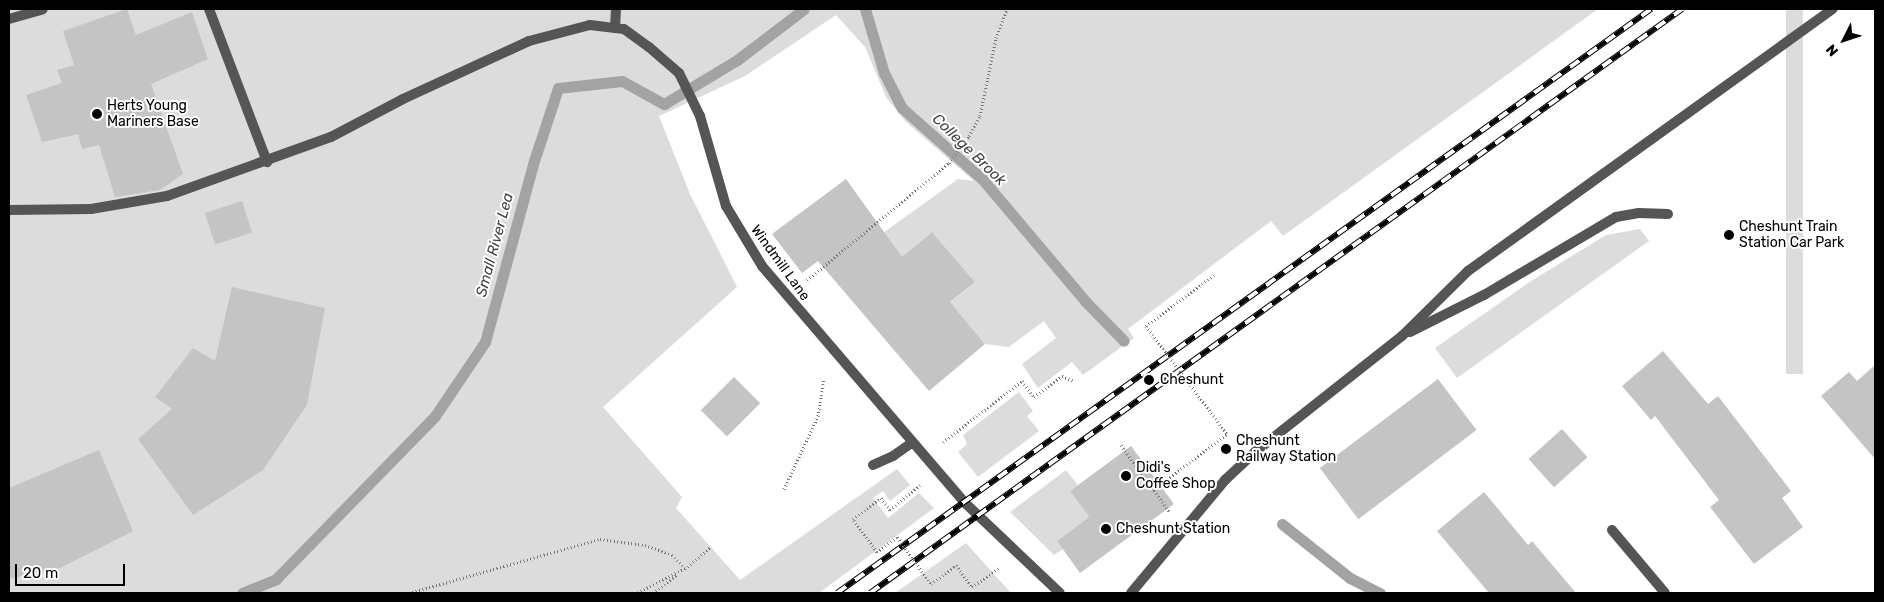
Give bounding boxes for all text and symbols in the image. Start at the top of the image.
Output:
north arrow [1819,15,1869,65]
text: N [1823,41,1842,60]
place label: Herts Young Mariners Base [107,98,199,130]
marker: Herts Young Mariners Base [91,108,103,120]
water label: College Brook [928,110,1010,190]
water label: Small River Lea [472,191,518,299]
place label: Cheshunt Train Station Car Park [1739,219,1845,252]
street label: Windmill Lane [747,222,813,304]
marker: Cheshunt Train Station Car Park [1723,229,1735,241]
place label: Cheshunt [1160,372,1224,388]
marker: Cheshunt [1142,373,1156,387]
place label: Cheshunt Railway Station [1236,433,1337,466]
marker: Cheshunt Railway Station [1220,443,1232,455]
place label: Didi's Coffee Shop [1136,460,1216,492]
marker: Didi's Coffee Shop [1120,470,1132,482]
place label: Cheshunt Station [1116,521,1230,537]
marker: Cheshunt Station [1100,523,1112,535]
scale bar [18,554,128,586]
text: 20 m [23,564,58,582]

